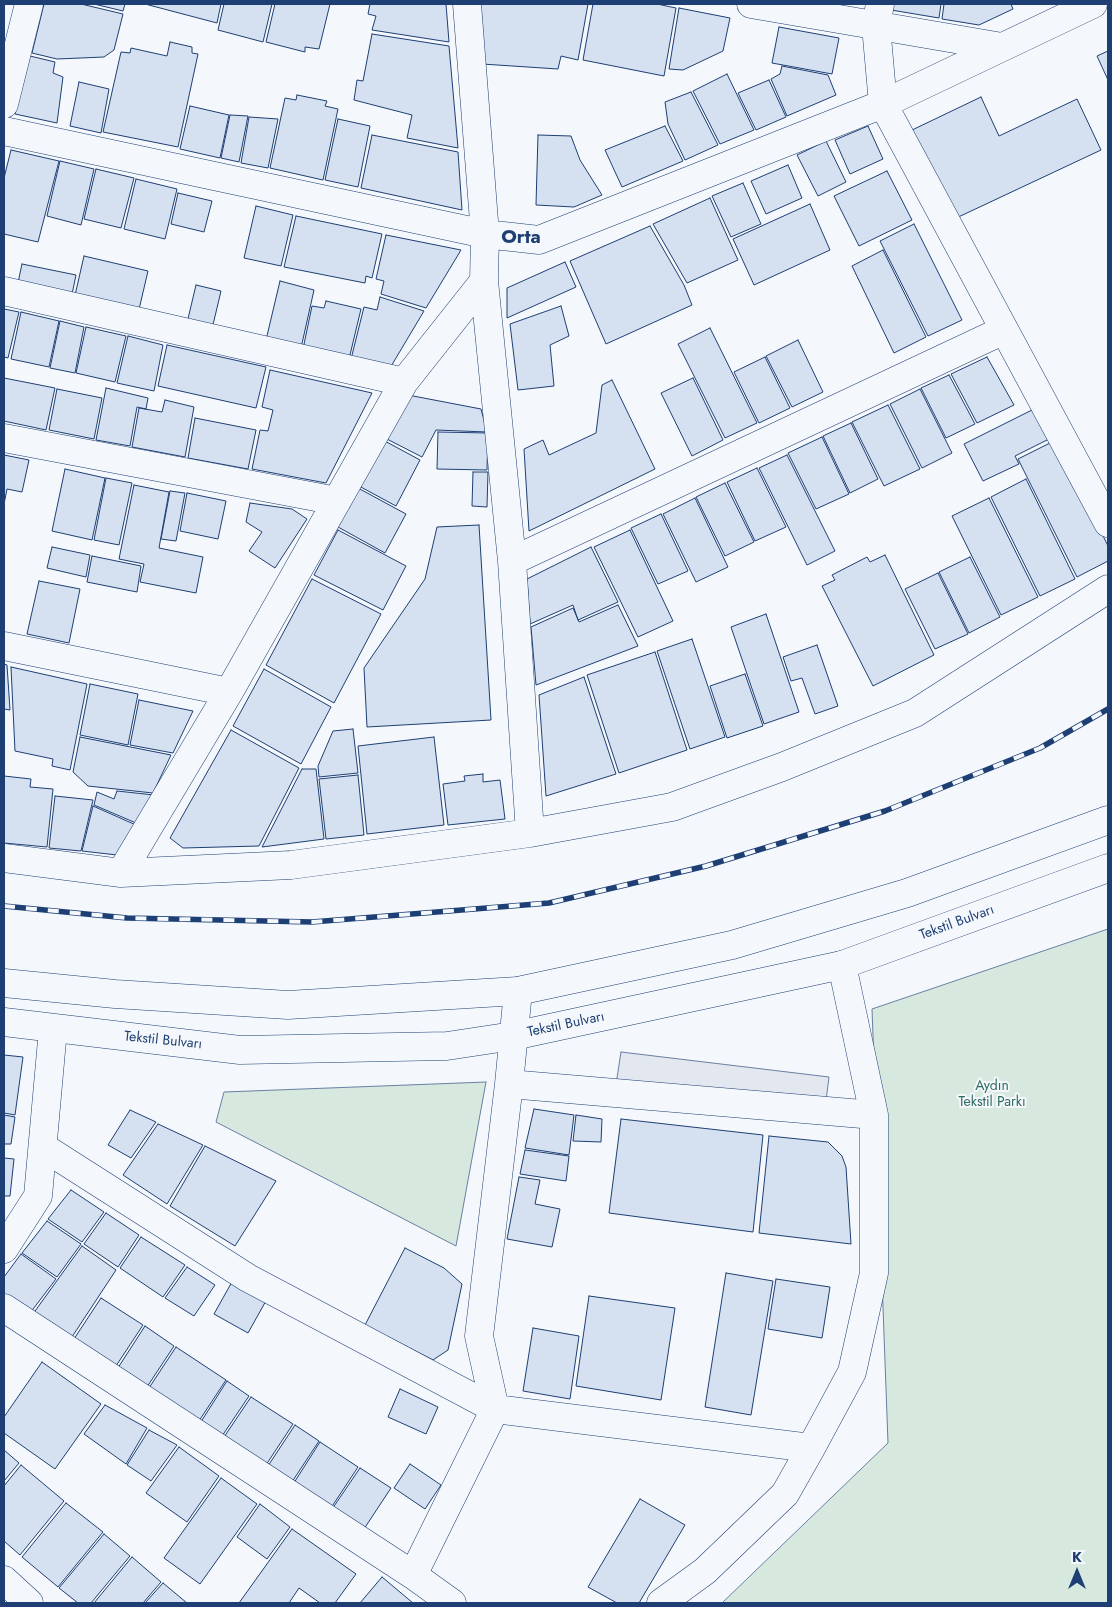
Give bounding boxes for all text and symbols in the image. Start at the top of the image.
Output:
district label: Orta [501,227,541,249]
street label: Tekstil Bulvarı [917,902,997,944]
street label: Tekstil Bulvarı [526,1009,606,1041]
street label: Tekstil Bulvarı [123,1029,203,1053]
park label: Aydın Tekstil Parkı [958,1079,1026,1112]
north arrow [1052,1547,1102,1597]
text: K [1072,1547,1082,1567]

